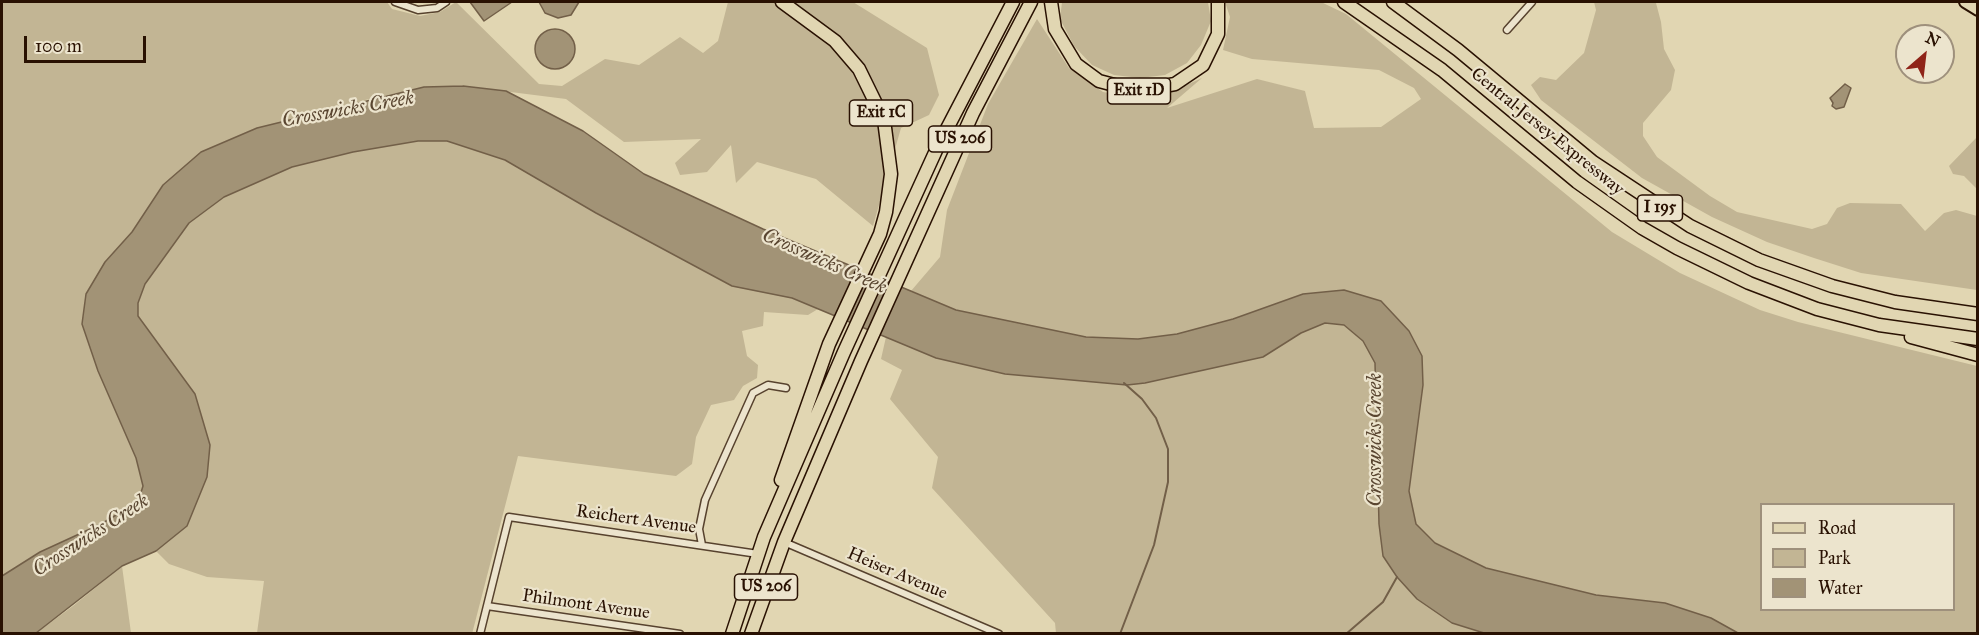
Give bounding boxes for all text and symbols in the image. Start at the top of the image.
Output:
scale bar [27,24,148,62]
north arrow [1895,24,1955,84]
text: N [1922,28,1943,51]
text: 100 m [35,35,82,57]
street label: Central Jersey Expressway [1466,64,1628,200]
road number: Exit 1D [1108,78,1170,104]
water label: Crosswicks Creek [280,87,416,133]
road number: Exit 1C [850,100,912,126]
road number: US 206 [928,126,992,152]
road number: I 195 [1638,195,1682,221]
water label: Crosswicks Creek [758,224,890,300]
water label: Crosswicks Creek [1364,373,1388,507]
water label: Crosswicks Creek [28,490,154,582]
street label: Reichert Avenue [575,501,697,539]
legend [1760,503,1955,611]
text: Road [1818,517,1856,539]
street label: Heiser Avenue [844,543,950,605]
text: Park [1818,547,1851,569]
road number: US 206 [734,574,798,600]
text: Water [1818,577,1862,599]
street label: Philmont Avenue [521,585,651,625]

